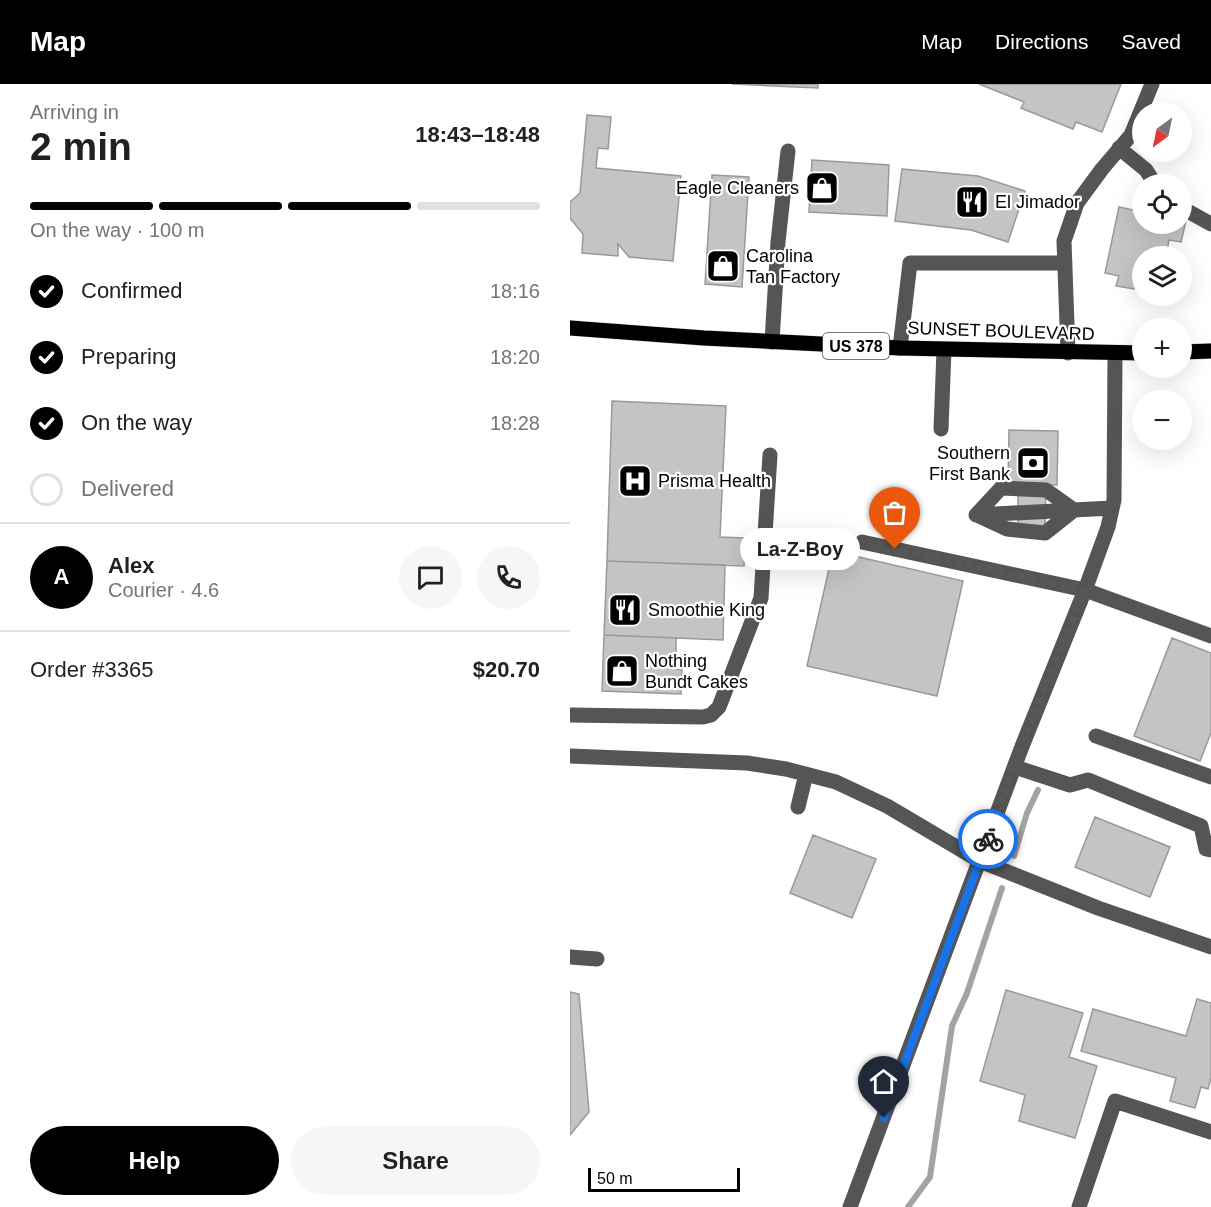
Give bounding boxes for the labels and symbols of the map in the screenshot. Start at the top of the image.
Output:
north arrow [1132,102,1192,162]
shop icon: Eagle Cleaners [804,170,840,206]
place label: Eagle Cleaners [676,178,799,198]
restaurant icon: El Jimador [954,184,990,220]
place label: El Jimador [995,192,1080,212]
place label: Carolina Tan Factory [746,246,840,287]
shop icon: Carolina Tan Factory [705,248,741,284]
street label: SUNSET BOULEVARD [907,318,1095,344]
road number: US 378 [823,333,889,359]
place label: Southern First Bank [929,443,1011,484]
bank icon: Southern First Bank [1015,445,1051,481]
hospital icon: Prisma Health [617,463,653,499]
place label: Prisma Health [658,471,771,491]
pin [869,487,920,549]
callout: La-Z-Boy [739,528,859,570]
restaurant icon: Smoothie King [607,592,643,628]
place label: Smoothie King [648,600,765,620]
place label: Nothing Bundt Cakes [645,651,748,692]
shop icon: Nothing Bundt Cakes [604,653,640,689]
courier [958,809,1018,869]
pin [858,1056,909,1118]
scale bar [588,1165,740,1192]

